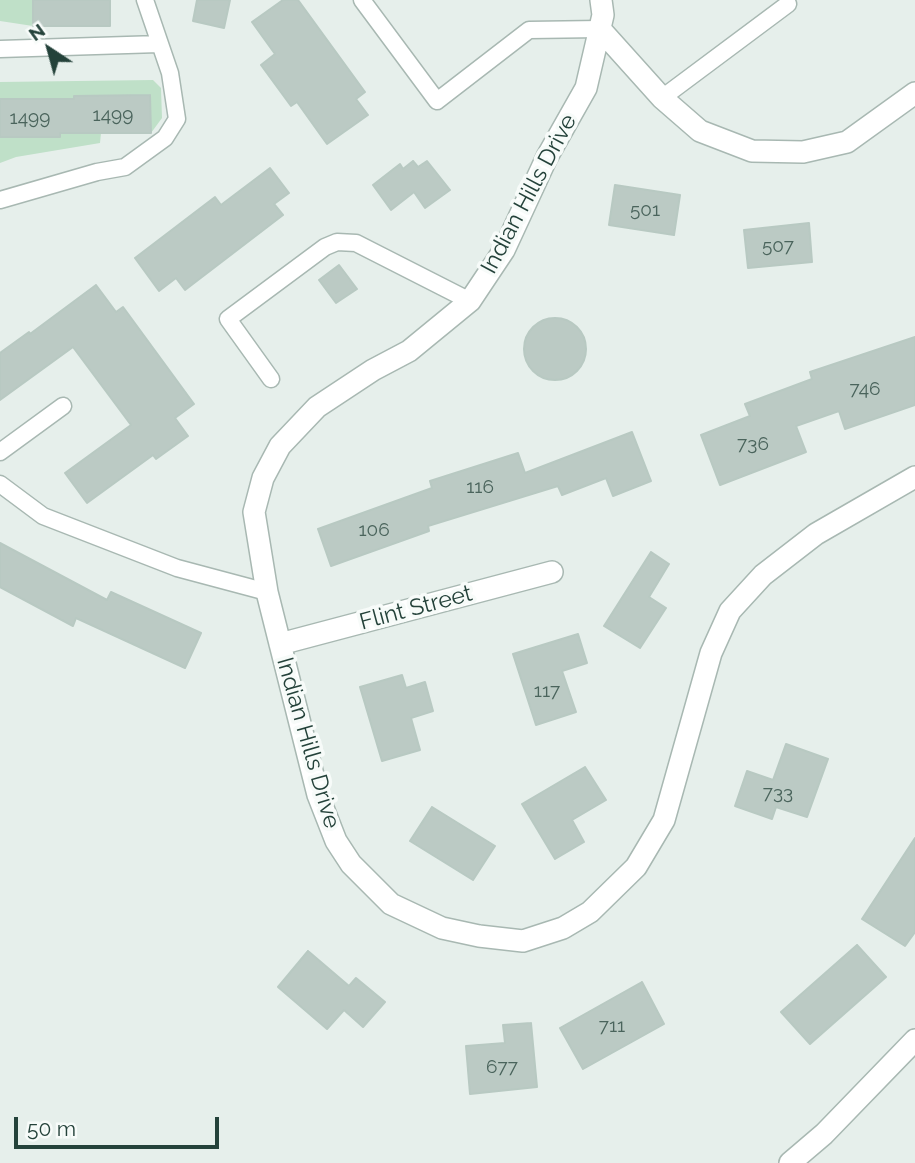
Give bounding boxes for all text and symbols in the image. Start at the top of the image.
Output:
north arrow [14,14,84,84]
text: N [24,19,49,45]
house number: 1499 [93,104,133,126]
house number: 1499 [10,107,50,129]
street label: Indian Hills Drive [475,110,583,278]
house number: 501 [630,199,660,221]
house number: 507 [762,235,794,257]
house number: 746 [849,378,881,400]
house number: 736 [737,433,769,455]
house number: 116 [466,476,494,498]
house number: 106 [358,519,390,541]
street label: Flint Street [357,580,475,636]
street label: Indian Hills Drive [270,654,346,832]
house number: 117 [534,680,560,702]
house number: 733 [763,782,793,804]
house number: 711 [599,1015,625,1037]
house number: 677 [486,1056,518,1078]
scale bar [18,1104,222,1148]
text: 50 m [27,1116,76,1141]

